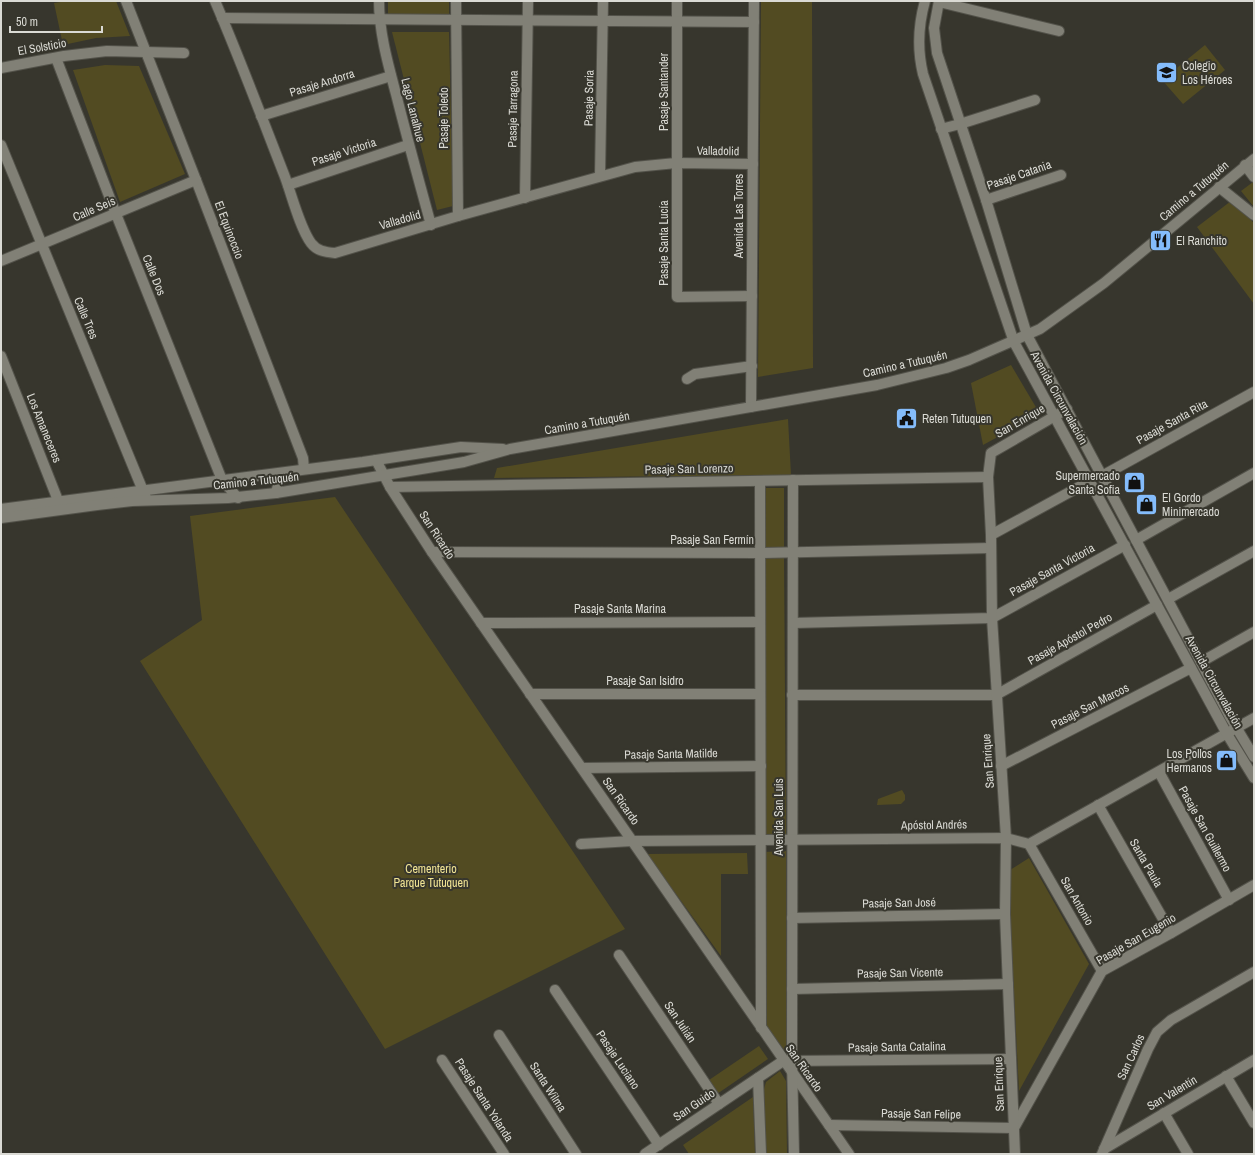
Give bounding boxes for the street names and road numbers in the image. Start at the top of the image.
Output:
street label: El Solsticio [16,35,68,59]
street label: Pasaje Santander [656,52,672,131]
street label: Pasaje Andorra [287,65,357,100]
street label: Pasaje Soria [581,69,597,126]
street label: Pasaje Tarragona [504,70,522,148]
street label: Lago Lanalhue [397,76,429,144]
street label: Pasaje Toledo [436,87,452,149]
street label: Pasaje Victoria [310,134,379,170]
street label: Valladolid [697,143,739,159]
street label: Pasaje Catania [985,156,1054,194]
street label: Camino a Tutuquén [1156,157,1232,225]
street label: Avenida Las Torres [731,174,747,259]
street label: Calle Seis [70,193,118,225]
street label: El Equinoccio [211,199,247,261]
street label: Pasaje Santa Lucía [656,200,672,286]
street label: Valladolid [377,206,423,234]
street label: Calle Dos [139,252,169,298]
street label: Calle Tres [70,294,102,342]
street label: Camino a Tutuquén [861,347,949,381]
street label: Avenida Circunvalación [1026,348,1091,447]
street label: Los Amaneceres [23,391,65,465]
street label: Pasaje Santa Rita [1133,396,1211,448]
street label: San Enrique [992,400,1048,442]
street label: Camino a Tutuquén [543,408,631,438]
street label: Pasaje San Lorenzo [645,460,733,478]
street label: Camino a Tutuquén [212,469,300,493]
street label: San Ricardo [415,508,459,562]
street label: Pasaje San Fermín [670,532,754,548]
street label: Pasaje Santa Victoria [1007,540,1098,600]
street label: Pasaje Santa Marina [574,601,666,617]
street label: Pasaje Apóstol Pedro [1025,609,1115,669]
street label: Avenida Circunvalación [1181,632,1246,731]
street label: Pasaje San Isidro [606,673,684,689]
street label: Pasaje San Marcos [1048,679,1132,732]
street label: San Enrique [978,733,998,789]
street label: Pasaje Santa Matilde [624,745,718,763]
street label: San Ricardo [599,774,643,828]
street label: Avenida San Luis [771,778,787,857]
street label: Pasaje San Guillermo [1175,783,1235,875]
street label: Apóstol Andrés [900,816,967,834]
street label: Santa Paula [1126,836,1167,891]
street label: San Antonio [1057,874,1097,928]
street label: Pasaje San José [862,894,936,912]
street label: Pasaje San Eugenio [1093,910,1179,968]
street label: Pasaje San Vicente [857,964,943,982]
street label: San Julián [660,998,700,1046]
street label: Pasaje Luciano [592,1027,644,1093]
street label: San Carlos [1113,1031,1149,1082]
street label: Pasaje Santa Catalina [848,1038,947,1056]
street label: San Ricardo [782,1041,826,1095]
street label: Pasaje Santa Yolanda [451,1055,517,1145]
street label: San Enrique [990,1056,1008,1112]
street label: Santa Wilma [526,1059,570,1115]
street label: San Valentín [1144,1072,1200,1114]
street label: San Guido [670,1085,718,1125]
street label: Pasaje San Felipe [881,1105,961,1123]

